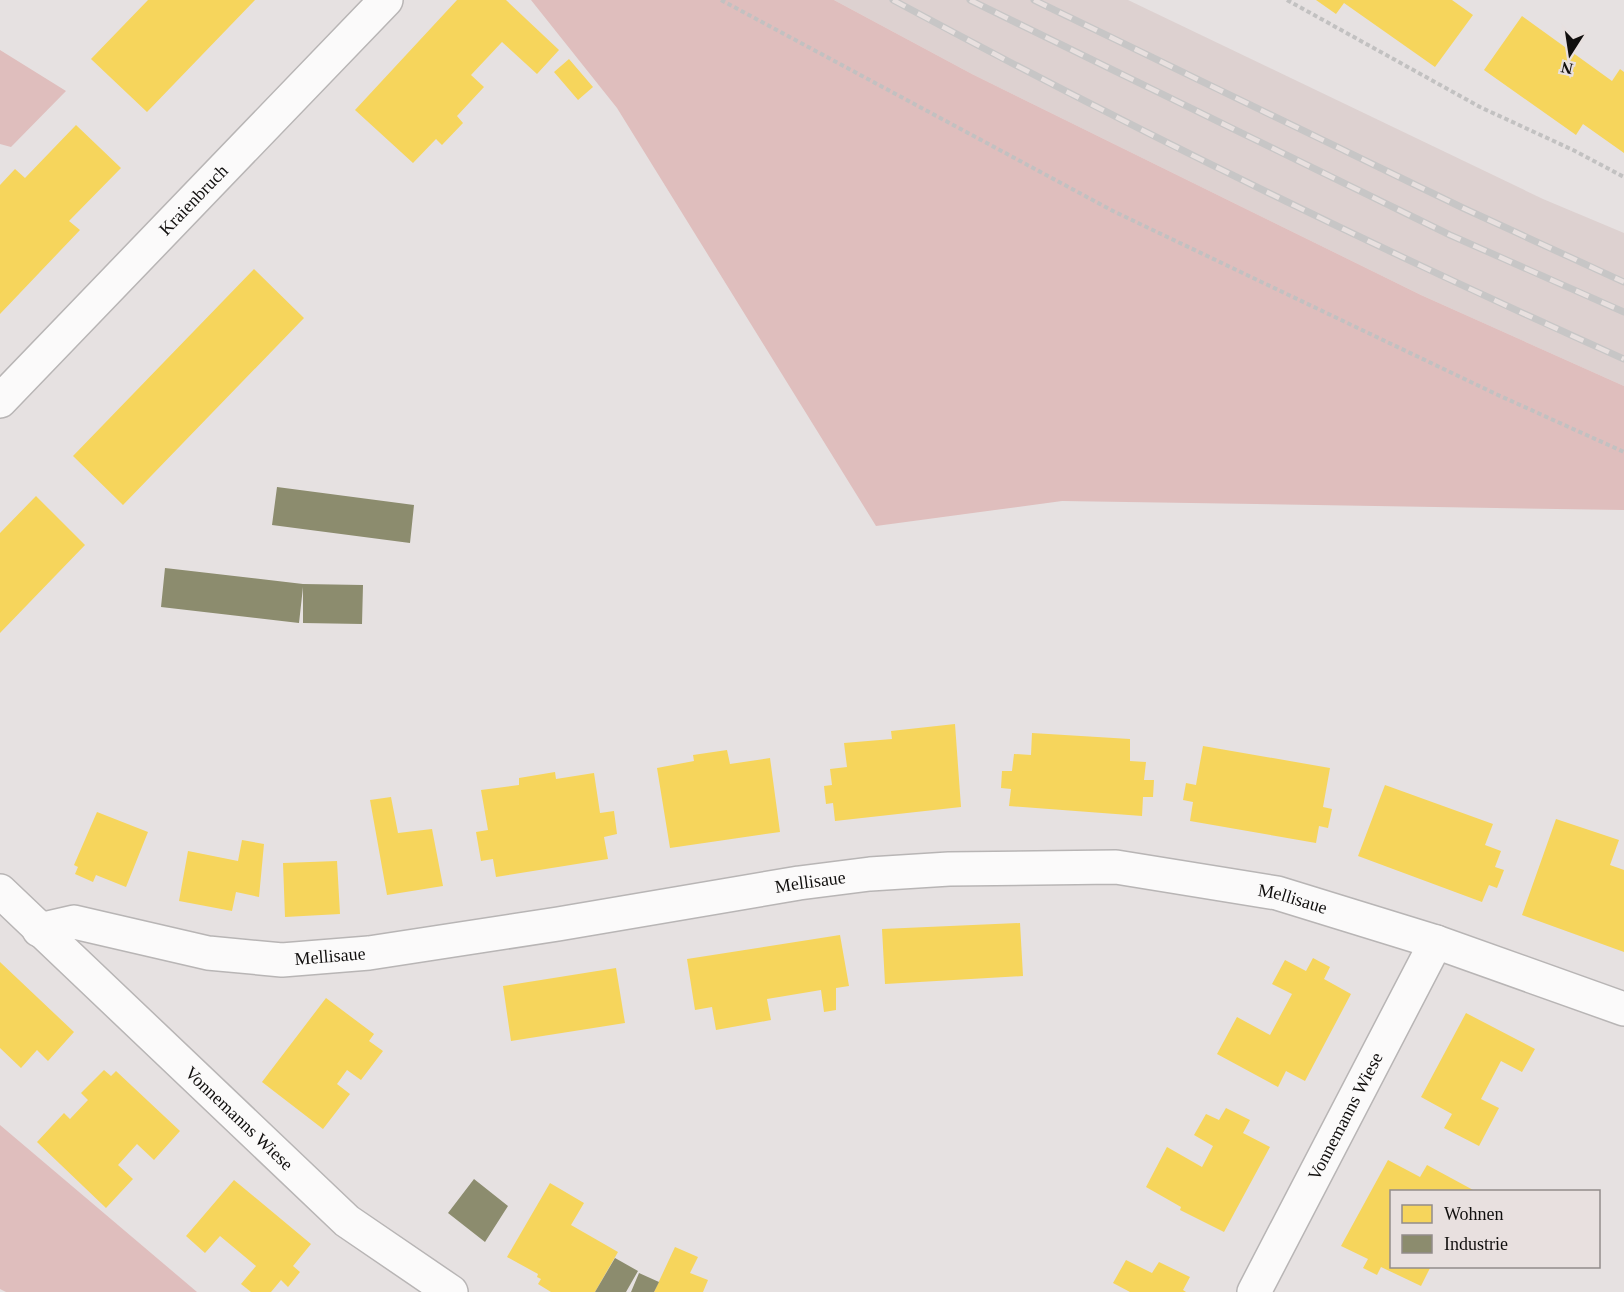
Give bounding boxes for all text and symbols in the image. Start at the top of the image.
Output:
north arrow [1540,24,1600,84]
text: N [1559,59,1574,78]
street label: Kraienbruch [155,161,232,239]
street label: Mellisaue [773,867,847,897]
street label: Mellisaue [1257,880,1330,918]
street label: Mellisaue [294,943,366,969]
street label: Vonnemanns Wiese [1304,1049,1387,1184]
street label: Vonnemanns Wiese [181,1063,297,1174]
legend [1390,1190,1600,1268]
text: Wohnen [1444,1204,1504,1224]
text: Industrie [1444,1234,1508,1254]

